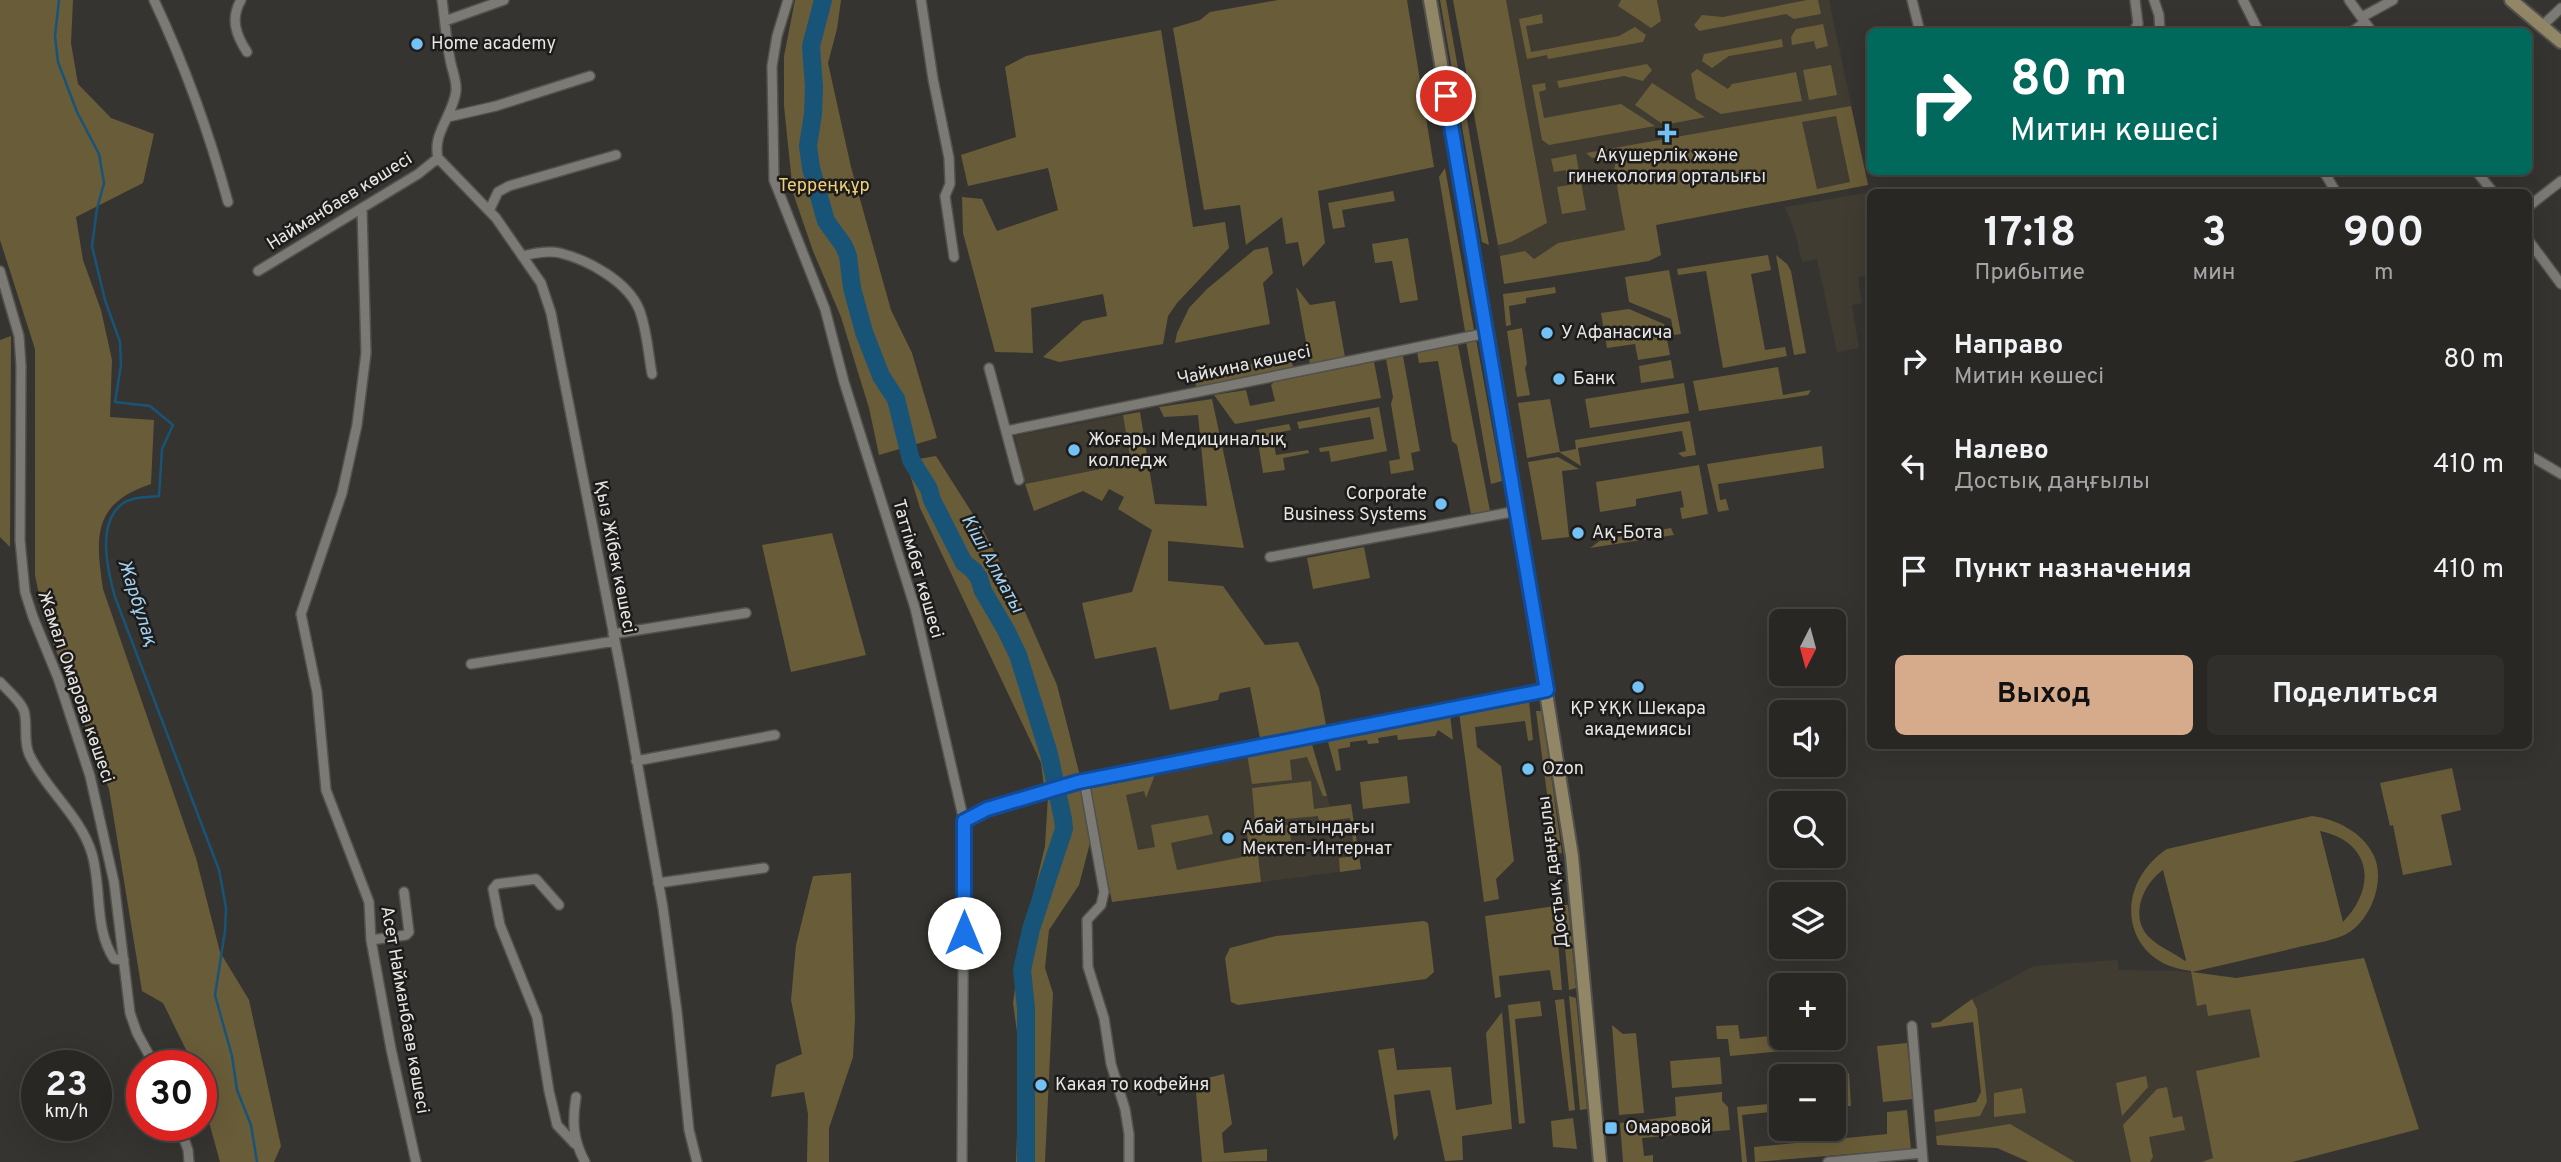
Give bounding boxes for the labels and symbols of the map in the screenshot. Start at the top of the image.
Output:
place label: Home academy [431,33,556,56]
marker: Home academy [409,36,425,52]
pin [1416,66,1476,126]
marker: Акушерлік және гинекология орталығы [1657,123,1677,143]
place label: Акушерлік және гинекология орталығы [1568,145,1766,189]
street label: Найманбаев көшесі [263,148,417,256]
park label: Терреңқұр [778,175,870,198]
place label: У Афанасича [1561,322,1672,345]
marker: У Афанасича [1539,325,1555,341]
street label: Чайкина көшесі [1175,341,1313,391]
place label: Банк [1573,368,1616,391]
marker: Банк [1551,371,1567,387]
place label: Жоғары Медициналық колледж [1088,429,1286,473]
marker: Жоғары Медициналық колледж [1066,442,1082,458]
street label: Қыз Жібек көшесі [588,479,640,635]
place label: Corporate Business Systems [1283,483,1427,527]
marker: Corporate Business Systems [1433,496,1449,512]
street label: Таттімбет көшесі [886,497,948,641]
water label: Кіші Алматы [955,511,1029,618]
place label: Ақ-Бота [1592,522,1663,545]
marker: Ақ-Бота [1570,525,1586,541]
water label: Жарбұлақ [112,556,162,650]
street label: Жамал Омарова көшесі [31,588,119,786]
north arrow [1769,609,1846,686]
marker: ҚР ҰҚК Шекара академиясы [1630,679,1646,695]
place label: ҚР ҰҚК Шекара академиясы [1570,698,1706,742]
place label: Ozon [1542,758,1584,781]
marker: Ozon [1520,761,1536,777]
street label: Достық даңғылы [1533,795,1575,949]
place label: Абай атындағы Мектеп-Интернат [1242,817,1392,861]
marker: Абай атындағы Мектеп-Интернат [1220,830,1236,846]
position arrow [927,896,1001,970]
street label: Асет Найманбаев көшесі [374,904,434,1116]
speed limit sign: 30 [126,1050,217,1141]
place label: Какая то кофейня [1055,1074,1209,1097]
marker: Какая то кофейня [1033,1077,1049,1093]
place label: Омаровой [1625,1117,1711,1140]
marker: Омаровой [1603,1120,1619,1136]

